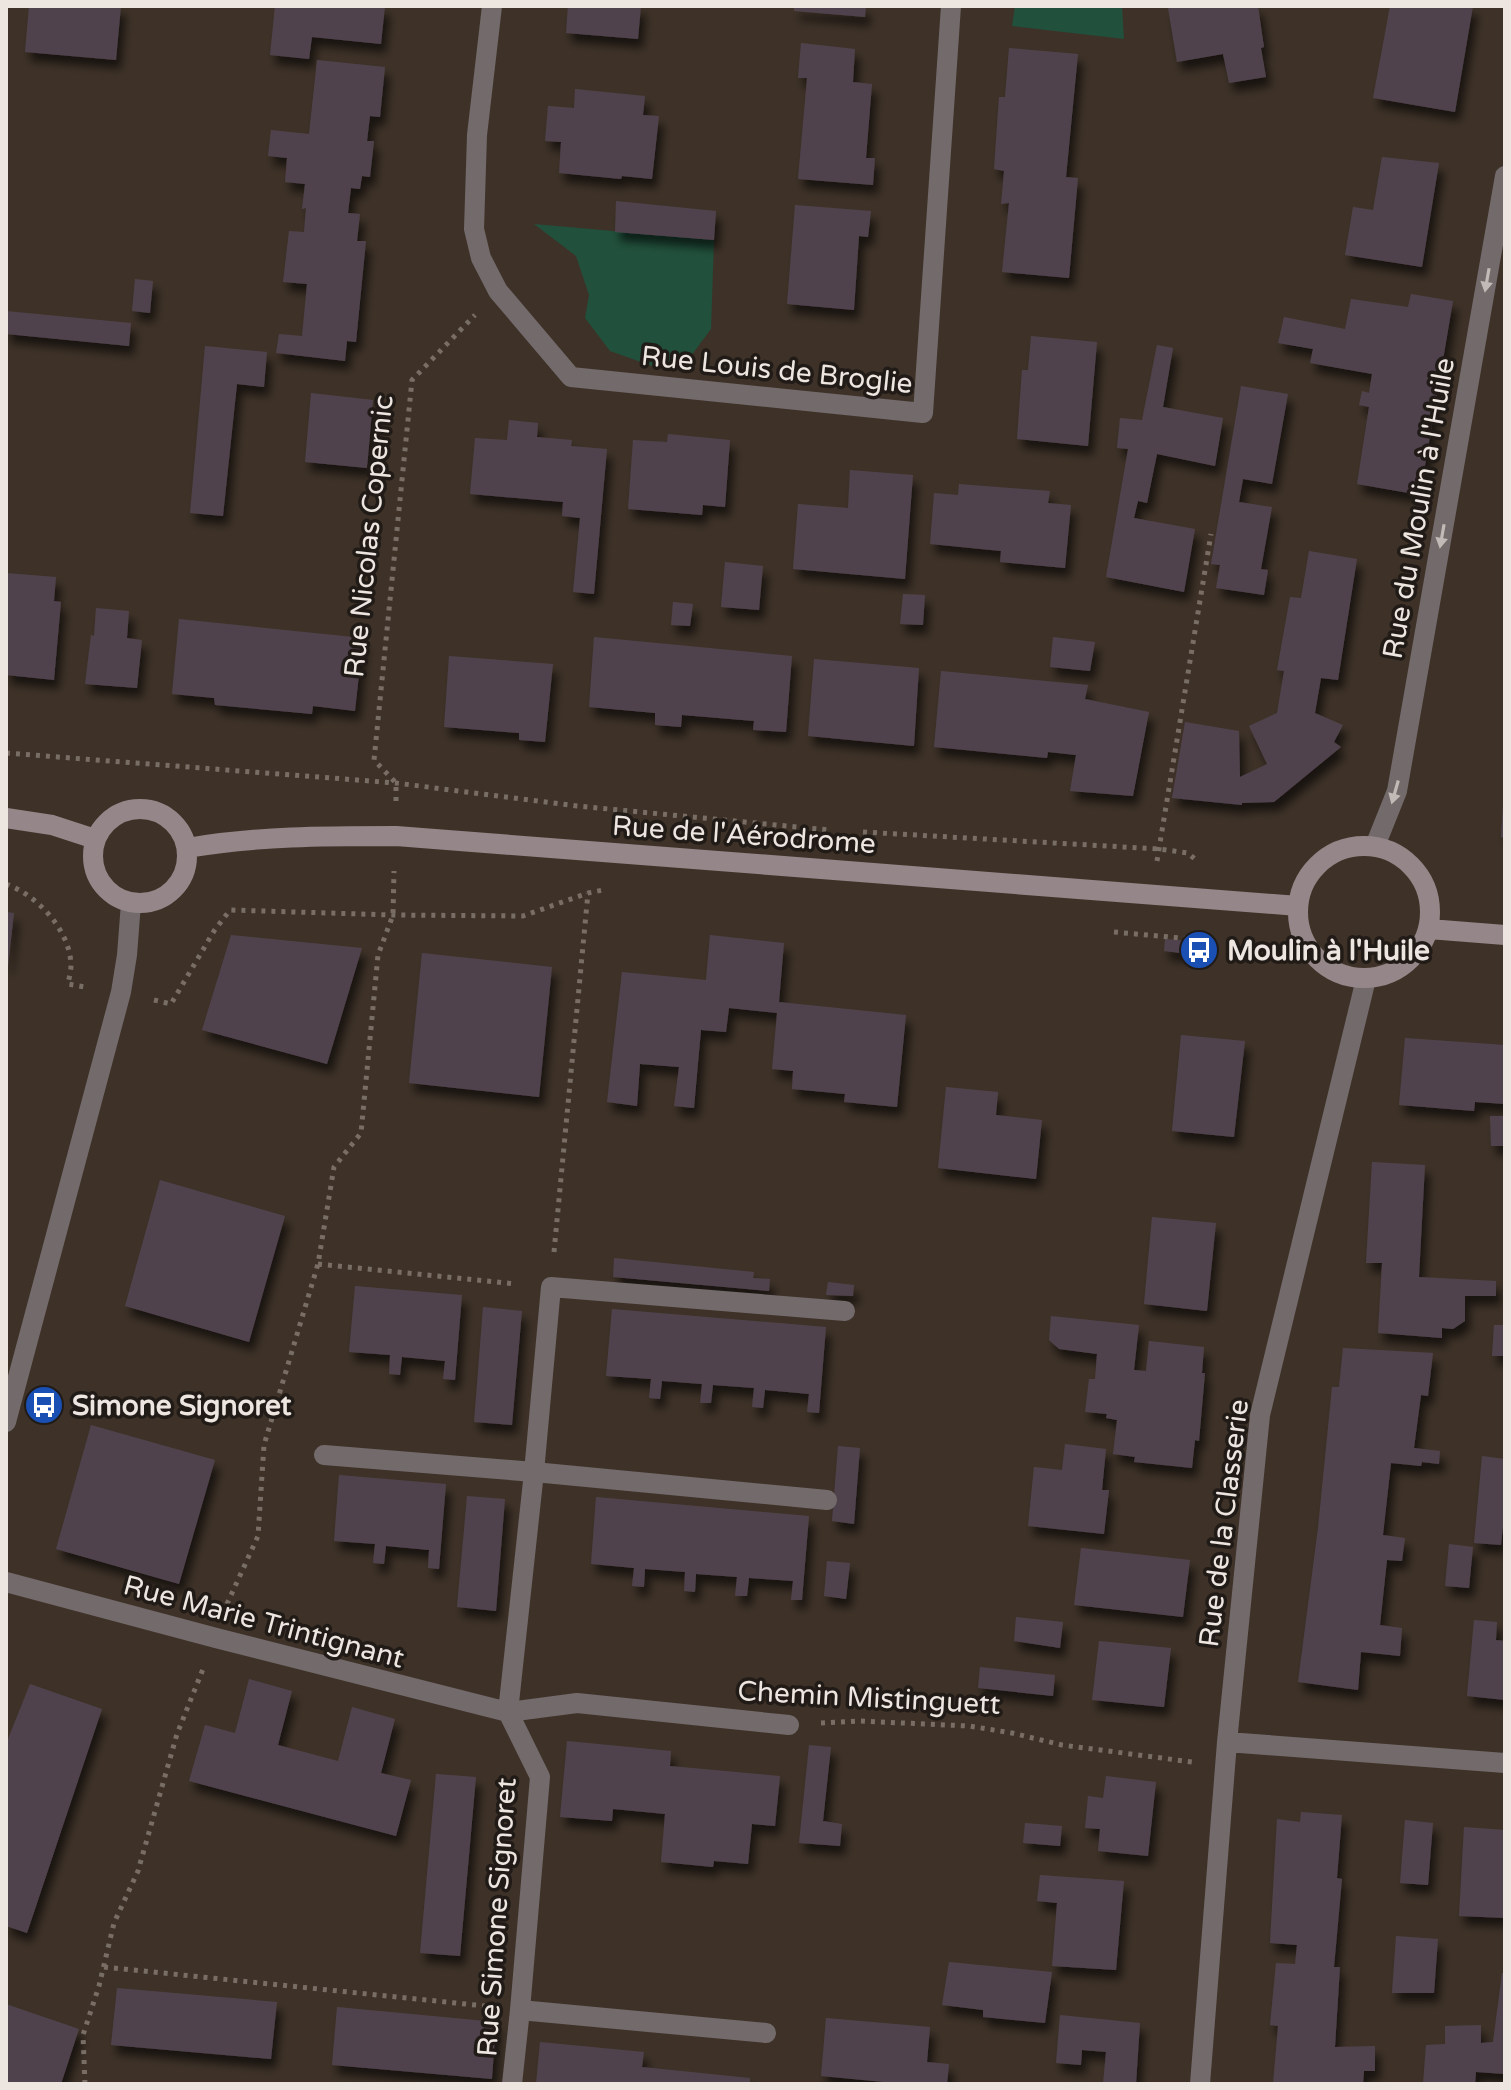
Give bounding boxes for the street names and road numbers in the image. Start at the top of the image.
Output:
street label: Rue Louis de Broglie [639,339,914,401]
street label: Rue du Moulin à l'Huile [1376,355,1462,661]
street label: Rue Nicolas Copernic [337,393,401,679]
street label: Rue de l'Aérodrome [611,809,877,861]
street label: Rue de la Classerie [1192,1397,1256,1649]
street label: Rue Marie Trintignant [120,1568,408,1676]
street label: Chemin Mistinguett [737,1674,1002,1722]
street label: Rue Simone Signoret [470,1776,524,2058]

